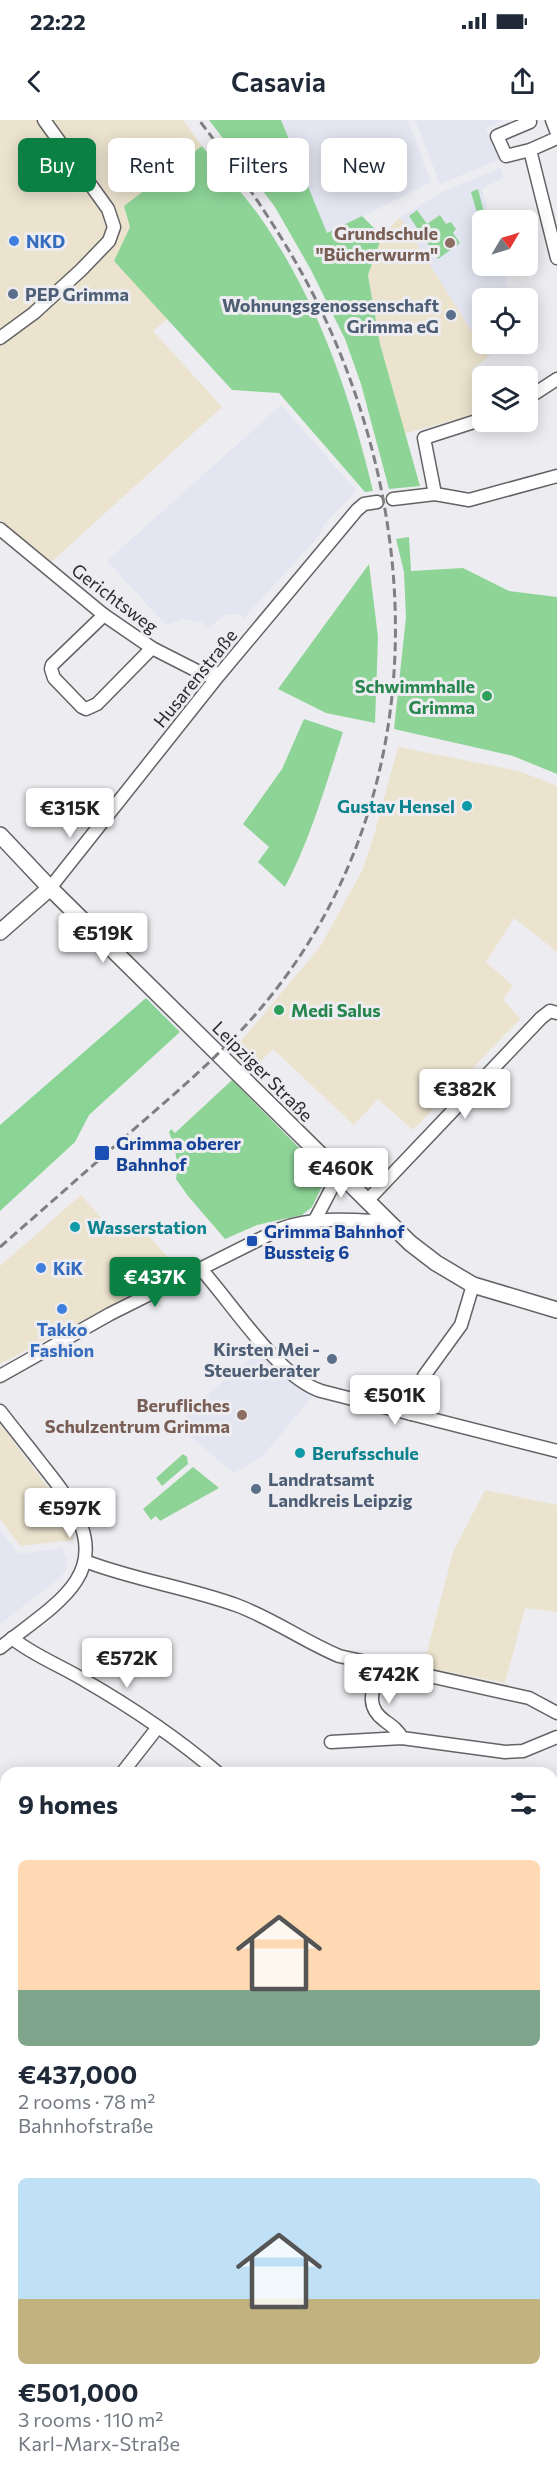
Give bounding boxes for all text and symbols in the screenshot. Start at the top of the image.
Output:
text: 22:22 [30,8,86,35]
icon: back [18,65,51,98]
text: Casavia [231,65,326,98]
icon: share [506,65,539,98]
chip: Buy [18,138,96,192]
chip: Rent [108,138,195,192]
chip: Filters [207,138,309,192]
chip: New [321,138,407,192]
north arrow [472,210,538,276]
map controls [472,210,538,432]
place label: Grundschule "Bücherwurm" [316,222,438,265]
place label: NKD [26,230,65,252]
marker: NKD [7,234,21,248]
marker: Grundschule "Bücherwurm" [443,236,457,250]
place label: PEP Grimma [25,283,129,305]
marker: PEP Grimma [6,287,20,301]
button: locate [472,288,538,354]
place label: Wohnungsgenossenschaft Grimma eG [222,294,439,337]
marker: Wohnungsgenossenschaft Grimma eG [444,308,458,322]
button: layers [472,366,538,432]
street label: Gerichtsweg [67,558,163,638]
street label: Husarenstraße [149,624,241,732]
place label: Schwimmhalle Grimma [355,675,475,718]
marker: Schwimmhalle Grimma [480,689,494,703]
pin: €315K [28,788,112,839]
text: €315K [40,795,100,819]
place label: Gustav Hensel [337,795,455,817]
marker: Gustav Hensel [460,799,474,813]
pin: €519K [61,913,145,964]
text: €519K [72,920,134,944]
place label: Medi Salus [291,999,381,1021]
marker: Medi Salus [272,1003,286,1017]
street label: Leipziger Straße [208,1016,318,1126]
pin: €382K [423,1069,507,1120]
text: €382K [433,1076,497,1100]
place label: Grimma oberer Bahnhof [116,1132,241,1175]
marker: Grimma oberer Bahnhof [93,1144,111,1162]
pin: €460K [299,1148,383,1199]
text: €460K [308,1155,374,1179]
place label: Wasserstation [87,1216,207,1238]
marker: Wasserstation [68,1220,82,1234]
place label: Grimma Bahnhof Bussteig 6 [264,1220,405,1263]
marker: Grimma Bahnhof Bussteig 6 [245,1234,259,1248]
place label: KiK [53,1257,84,1279]
pin: €437K [113,1257,197,1308]
marker: KiK [34,1261,48,1275]
text: €437K [124,1264,186,1288]
marker: Takko Fashion [55,1302,69,1316]
place label: Takko Fashion [30,1318,94,1361]
place label: Kirsten Mei - Steuerberater [204,1338,321,1381]
marker: Kirsten Mei - Steuerberater [325,1352,339,1366]
pin: €501K [353,1375,437,1426]
text: €501K [364,1382,426,1406]
place label: Berufliches Schulzentrum Grimma [45,1394,230,1437]
marker: Berufliches Schulzentrum Grimma [235,1408,249,1422]
place label: Berufsschule [312,1442,419,1464]
marker: Berufsschule [293,1446,307,1460]
place label: Landratsamt Landkreis Leipzig [268,1468,413,1511]
marker: Landratsamt Landkreis Leipzig [249,1482,263,1496]
pin: €597K [28,1488,112,1539]
text: €597K [39,1495,101,1519]
pin: €572K [85,1638,169,1689]
text: €572K [96,1645,158,1669]
pin: €742K [347,1654,431,1705]
text: €742K [358,1661,420,1685]
icon: filters [507,1787,540,1820]
text: 9 homes [18,1788,118,1819]
icon: home [225,1899,333,2007]
text: €437,000 [18,2058,137,2089]
text: 2 rooms · 78 m² [18,2089,155,2113]
text: Bahnhofstraße [18,2113,153,2137]
icon: home [225,2217,333,2325]
text: €501,000 [18,2376,138,2407]
text: 3 rooms · 110 m² [18,2407,163,2431]
text: Karl-Marx-Straße [18,2431,180,2455]

